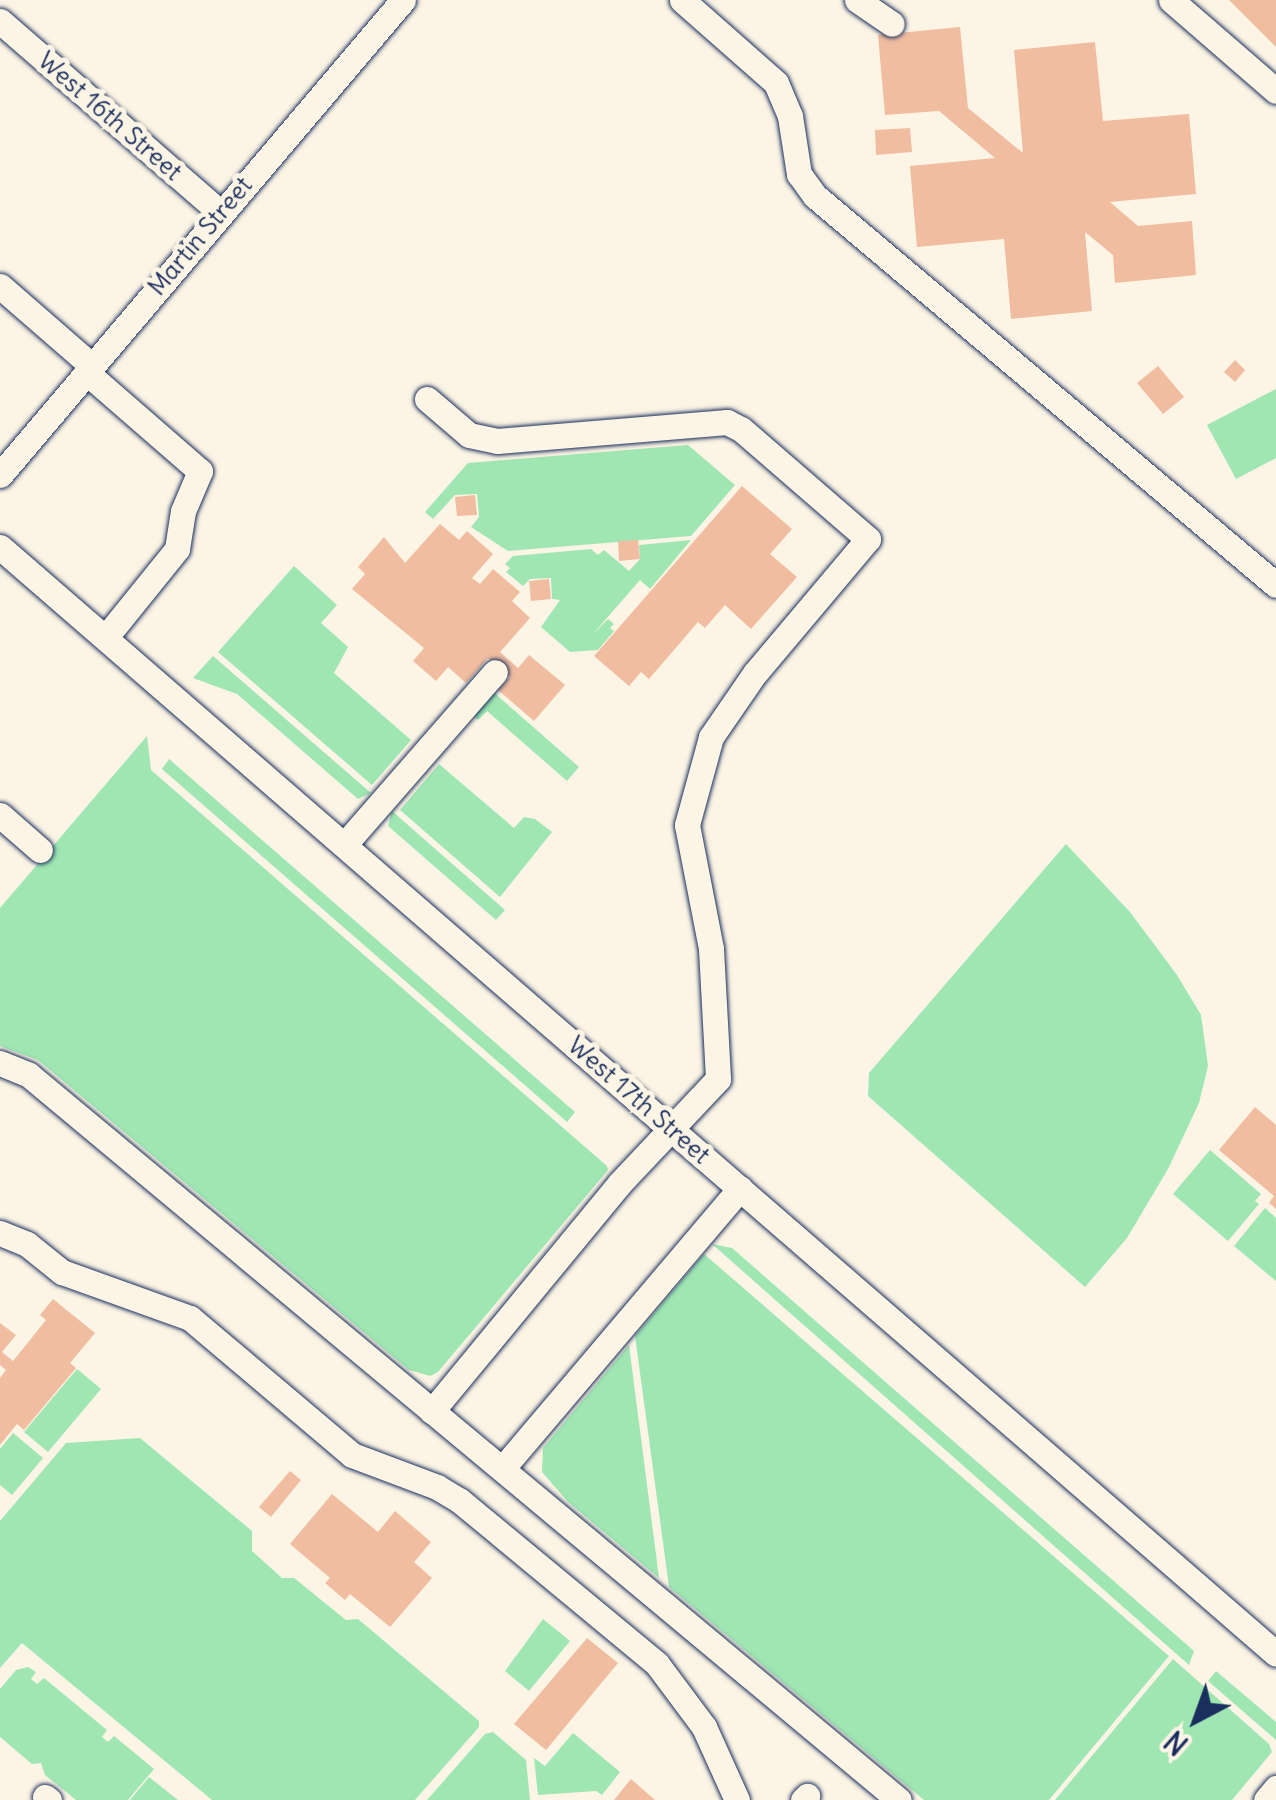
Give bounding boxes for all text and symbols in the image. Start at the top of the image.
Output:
street label: West 16th Street [32,45,188,187]
street label: Martin Street [142,171,258,301]
street label: West 17th Street [562,1030,716,1170]
north arrow [1146,1670,1246,1770]
text: N [1157,1723,1195,1763]

